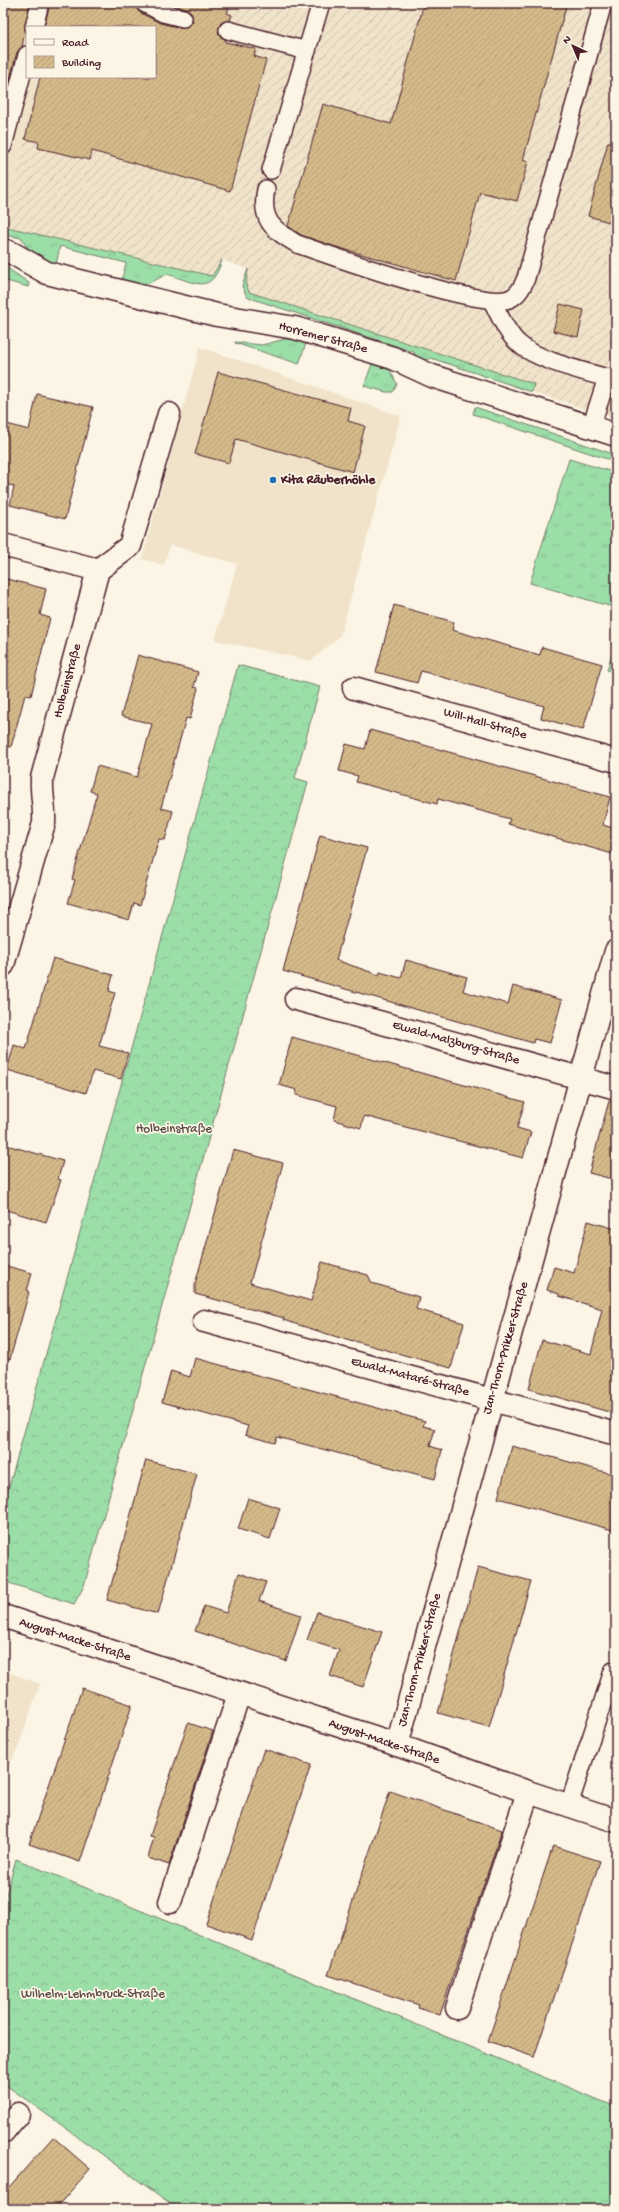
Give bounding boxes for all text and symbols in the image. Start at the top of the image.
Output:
legend [26,26,156,78]
north arrow [553,26,593,66]
text: N [561,33,574,47]
text: Road [62,37,89,51]
text: Building [61,57,101,71]
street label: Horremer Straße [277,319,369,357]
place label: Kita Räuberhöhle [280,473,376,488]
marker: Kita Räuberhöhle [268,475,278,485]
street label: Holbeinstraße [51,642,85,720]
street label: Will-Hall-Straße [442,705,529,743]
street label: Ewald-Malzburg-Straße [391,1018,522,1068]
park label: Holbeinstraße [136,1122,212,1137]
street label: Jan-Thorn-Prikker-Straße [480,1280,532,1416]
street label: Ewald-Mataré-Straße [349,1354,471,1400]
street label: Jan-Thorn-Prikker-Straße [395,1591,445,1728]
street label: August-Macke-Straße [17,1615,133,1665]
street label: August-Macke-Straße [327,1716,442,1768]
park label: Wilhelm-Lehmbruck-Straße [21,1987,165,2002]

